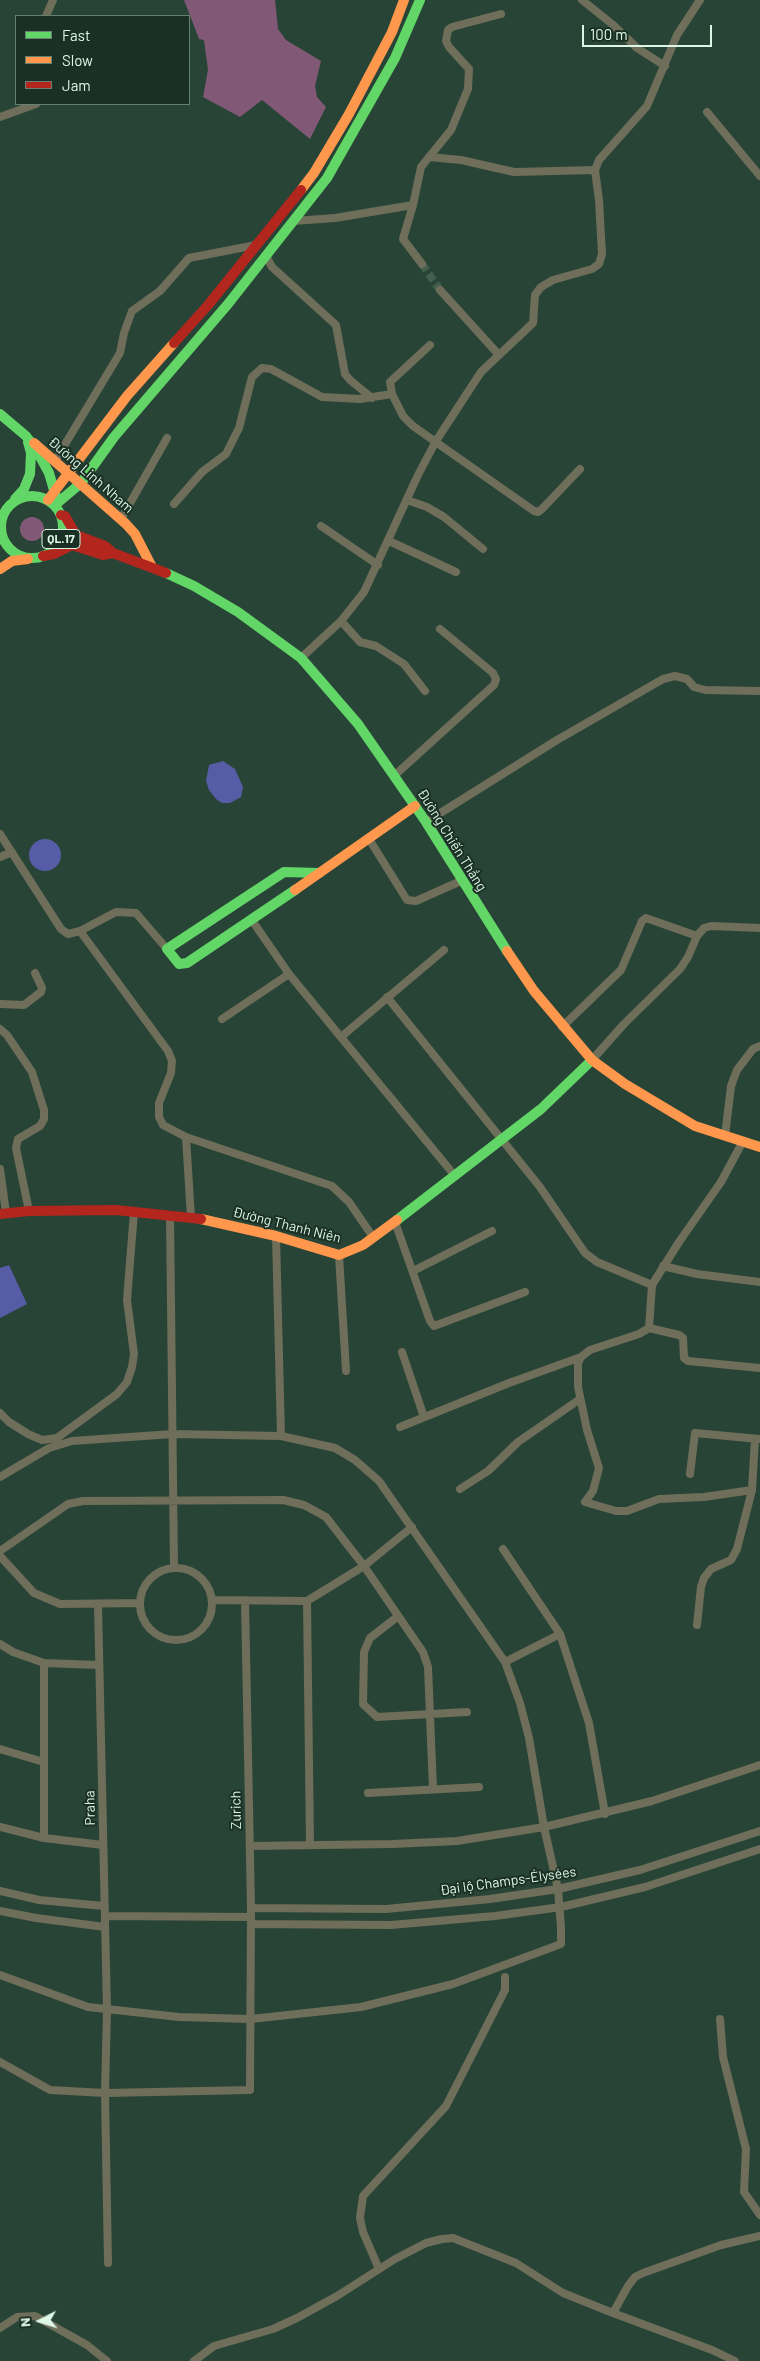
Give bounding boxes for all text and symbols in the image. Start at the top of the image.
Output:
legend [15,15,190,105]
scale bar [585,15,715,47]
text: 100 m [590,25,628,43]
text: Fast [62,26,90,44]
text: Slow [62,51,93,69]
text: Jam [62,76,91,94]
street label: Đường Linh Nham [45,433,137,517]
road number: QL.17 [42,530,80,548]
street label: Đường Chiến Thắng [414,786,490,894]
street label: Đường Thanh Niên [231,1203,343,1247]
street label: Praha [81,1790,99,1826]
street label: Zurich [227,1791,245,1829]
street label: Đại lộ Champs-Élysées [439,1863,577,1899]
north arrow [15,2296,65,2346]
text: N [16,2317,33,2328]

